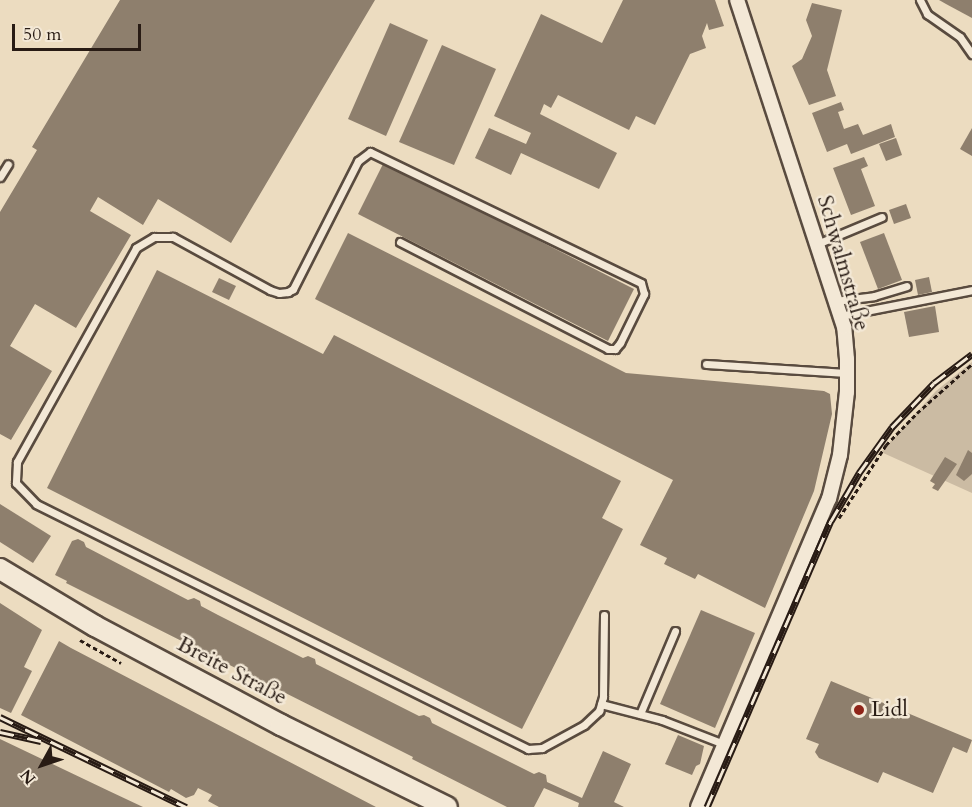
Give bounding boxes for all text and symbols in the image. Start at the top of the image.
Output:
scale bar [15,12,144,50]
text: 50 m [23,22,62,47]
street label: Schwalmstraße [811,192,875,334]
street label: Breite Straße [173,631,291,711]
place label: Lidl [871,697,908,723]
marker: Lidl [852,703,866,717]
north arrow [12,735,72,795]
text: N [15,764,41,789]

